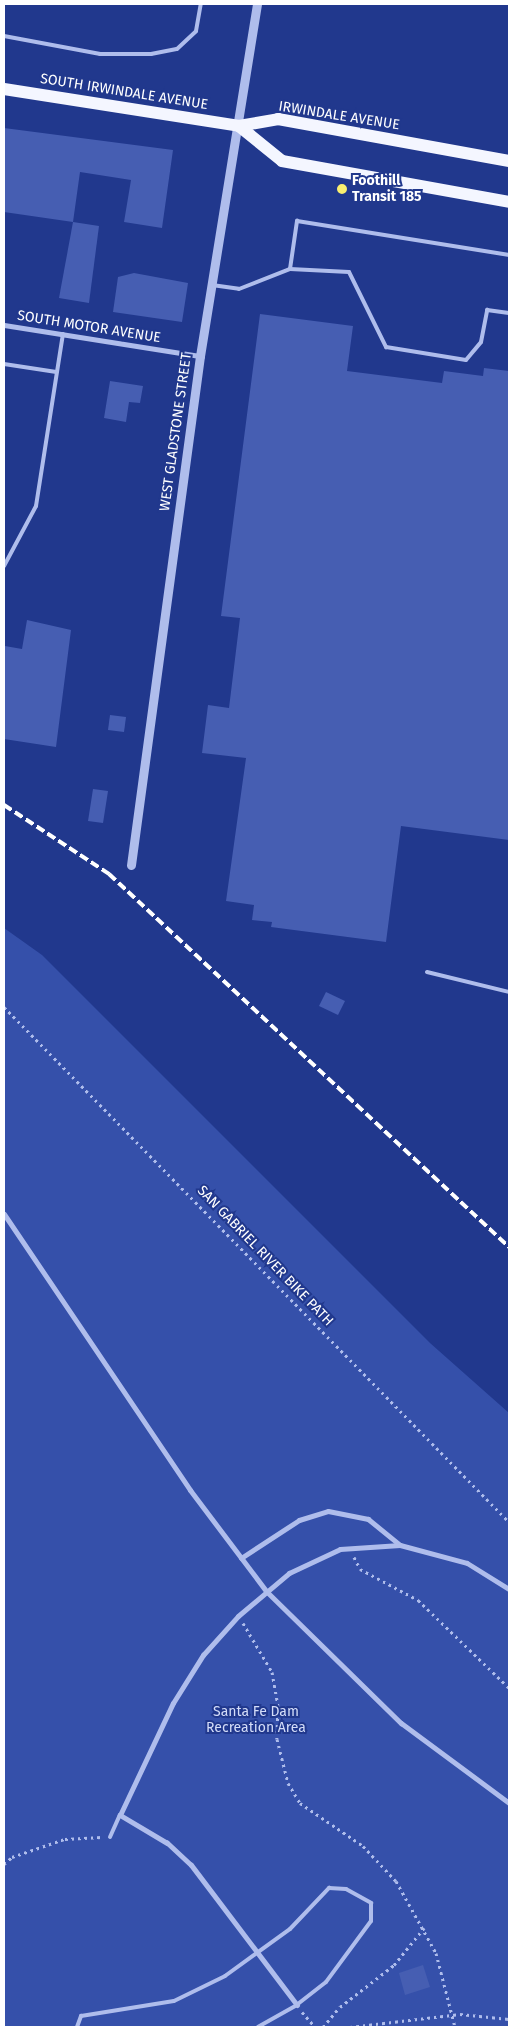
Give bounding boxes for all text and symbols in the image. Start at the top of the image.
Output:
street label: SOUTH IRWINDALE AVENUE [39,70,209,114]
street label: IRWINDALE AVENUE [277,98,401,134]
place label: Foothill Transit 185 [352,173,422,206]
marker: Foothill Transit 185 [336,183,348,195]
street label: SOUTH MOTOR AVENUE [16,307,162,347]
street label: WEST GLADSTONE STREET [157,352,195,512]
street label: SAN GABRIEL RIVER BIKE PATH [193,1182,337,1330]
park label: Santa Fe Dam Recreation Area [206,1704,306,1736]

